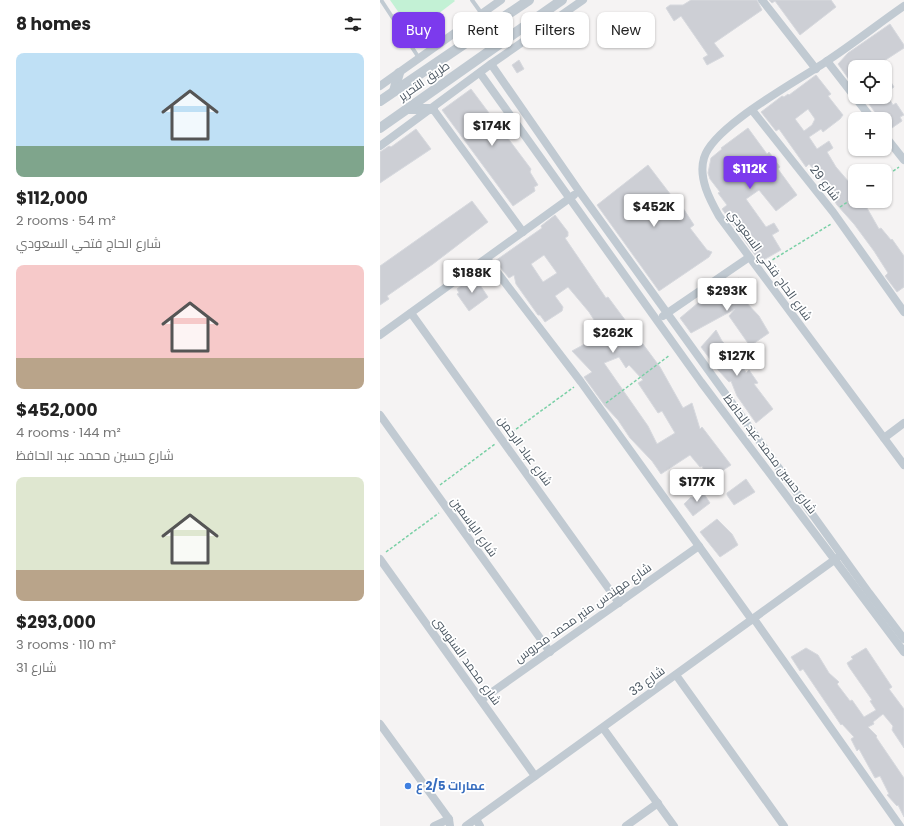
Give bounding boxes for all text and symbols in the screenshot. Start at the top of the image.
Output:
text: 8 homes [16,12,91,36]
chip: Buy [392,12,445,48]
chip: Rent [453,12,513,48]
chip: Filters [521,12,589,48]
chip: New [597,12,655,48]
icon: filters [342,13,364,35]
street label: طريق التحرير [394,57,453,105]
map controls [848,60,892,208]
button: locate [848,60,892,104]
icon: home [154,79,226,151]
button: + [848,112,892,156]
pin: $174K [464,113,520,147]
text: $174K [473,116,511,135]
pin: $112K [722,156,778,190]
text: $112K [733,159,767,178]
street label: شارع 29 [806,161,845,204]
button: − [848,164,892,208]
text: $112,000 [16,186,88,210]
pin: $452K [626,194,682,228]
text: $452K [633,197,675,216]
street label: شارع الحاج فتحي السعودي [723,206,817,325]
text: 2 rooms · 54 m² [16,211,116,230]
text: شارع الحاج فتحي السعودي [16,234,161,253]
pin: $188K [444,260,500,294]
text: $188K [452,263,492,282]
pin: $293K [699,278,755,312]
text: $293K [707,281,747,300]
icon: home [154,291,226,363]
pin: $262K [585,320,641,354]
text: $262K [593,323,633,342]
pin: $127K [709,343,765,377]
text: $127K [719,346,755,365]
street label: شارع حسين محمد عبد الحافظ [720,390,821,517]
text: $452,000 [16,398,98,422]
street label: شارع عباد الرحمن [494,412,557,489]
text: 4 rooms · 144 m² [16,423,121,442]
text: شارع حسين محمد عبد الحافظ [16,446,174,465]
pin: $177K [669,469,725,503]
text: $177K [679,472,715,491]
street label: شارع الياسمين [447,493,502,560]
icon: home [154,503,226,575]
street label: شارع مهندس منير محمد محروس [511,559,655,666]
text: $293,000 [16,610,96,634]
street label: شارع محمد السنوسى [429,613,505,709]
text: 3 rooms · 110 m² [16,635,116,654]
text: شارع 31 [16,658,56,677]
street label: شارع 33 [625,662,668,699]
place label: عمارات 2/5 ع [416,777,485,795]
marker: عمارات 2/5 ع [403,781,413,791]

